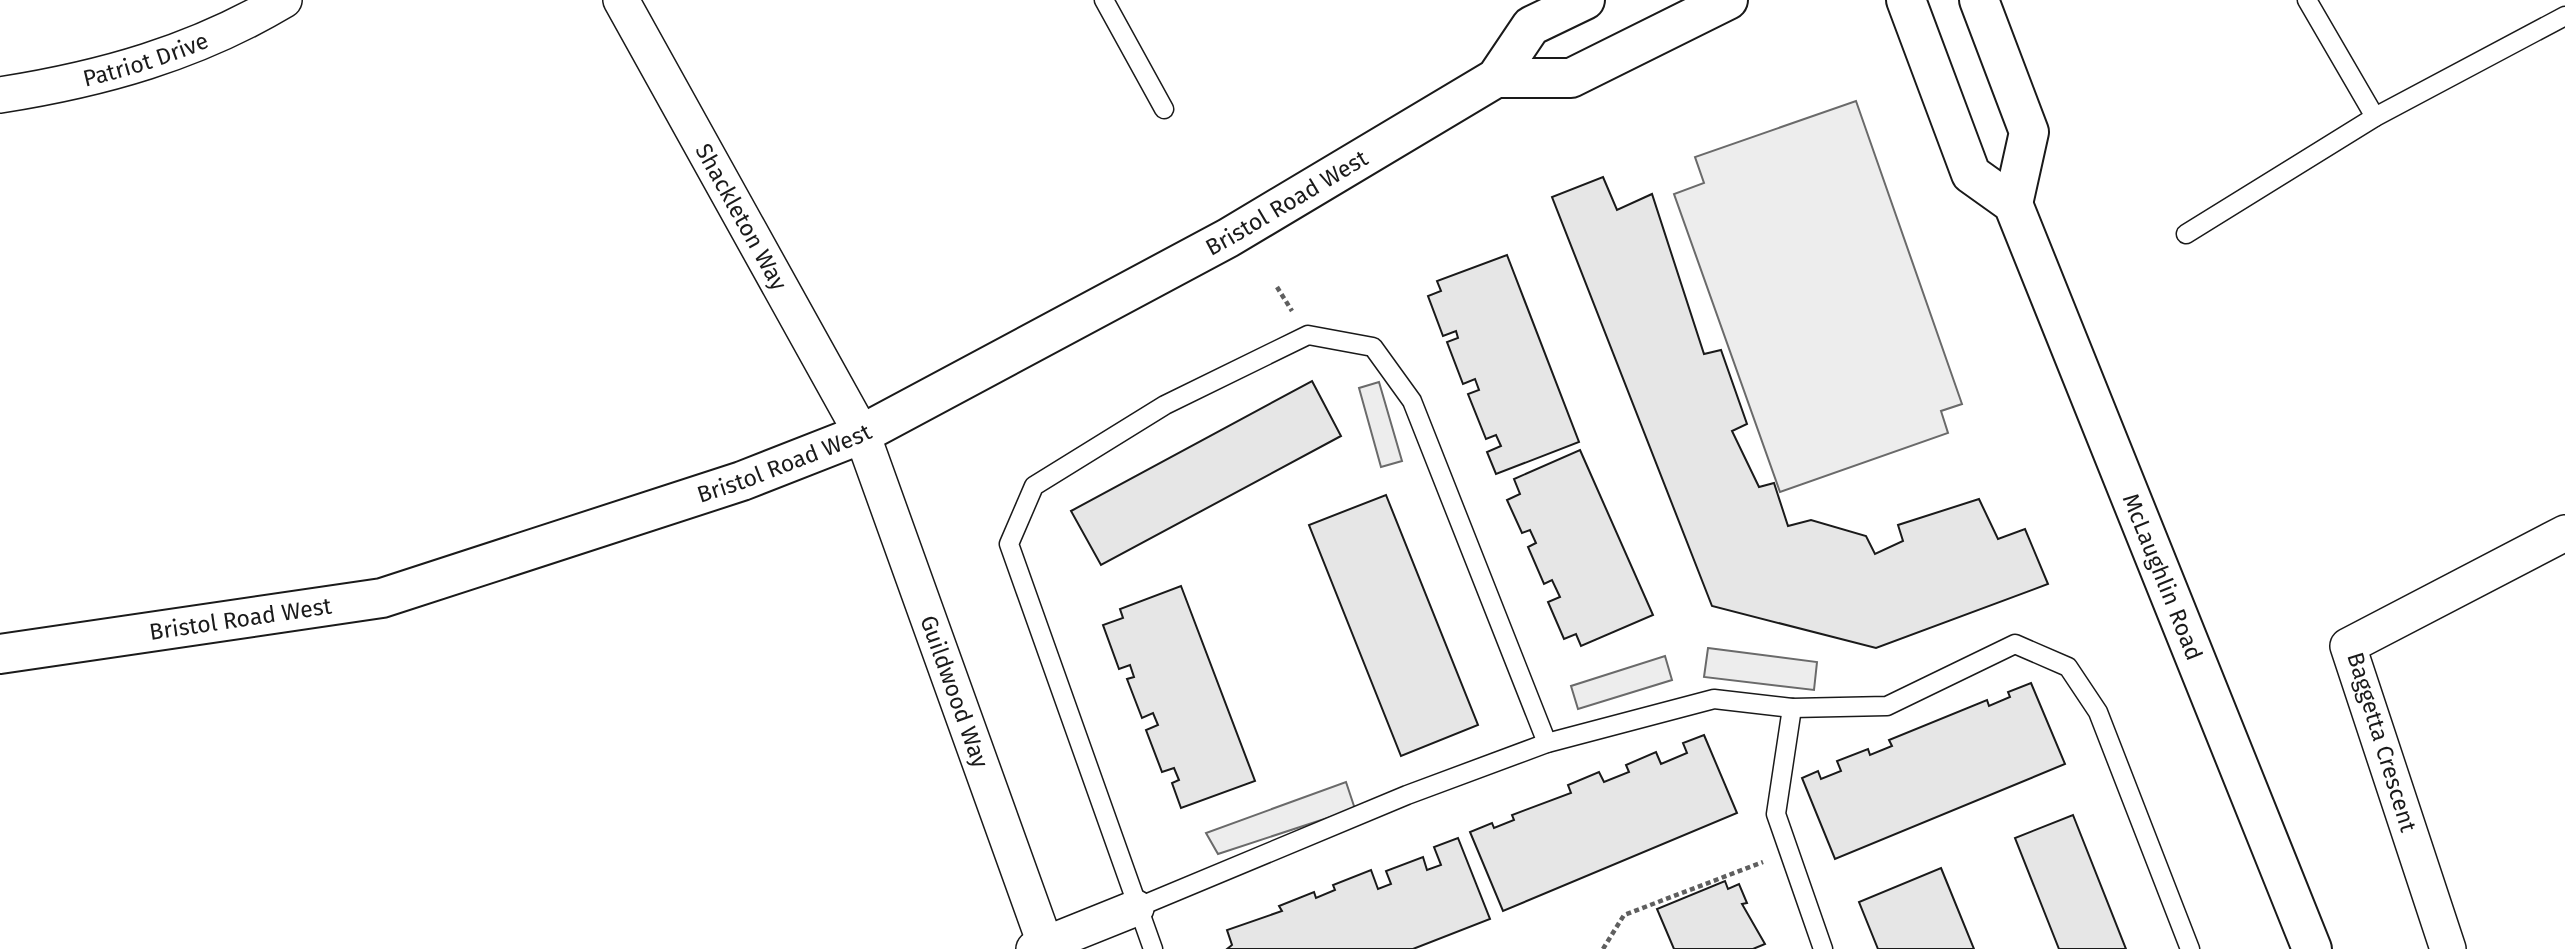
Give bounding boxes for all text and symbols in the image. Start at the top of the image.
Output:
street label: Patriot Drive [80,26,212,93]
street label: Shackleton Way [690,139,794,296]
street label: Bristol Road West [1201,143,1373,262]
street label: Bristol Road West [693,417,877,509]
street label: McLaughlin Road [2117,489,2209,664]
street label: Bristol Road West [147,591,334,646]
street label: Guildwood Way [914,612,995,772]
street label: Baggetta Crescent [2341,649,2423,836]

